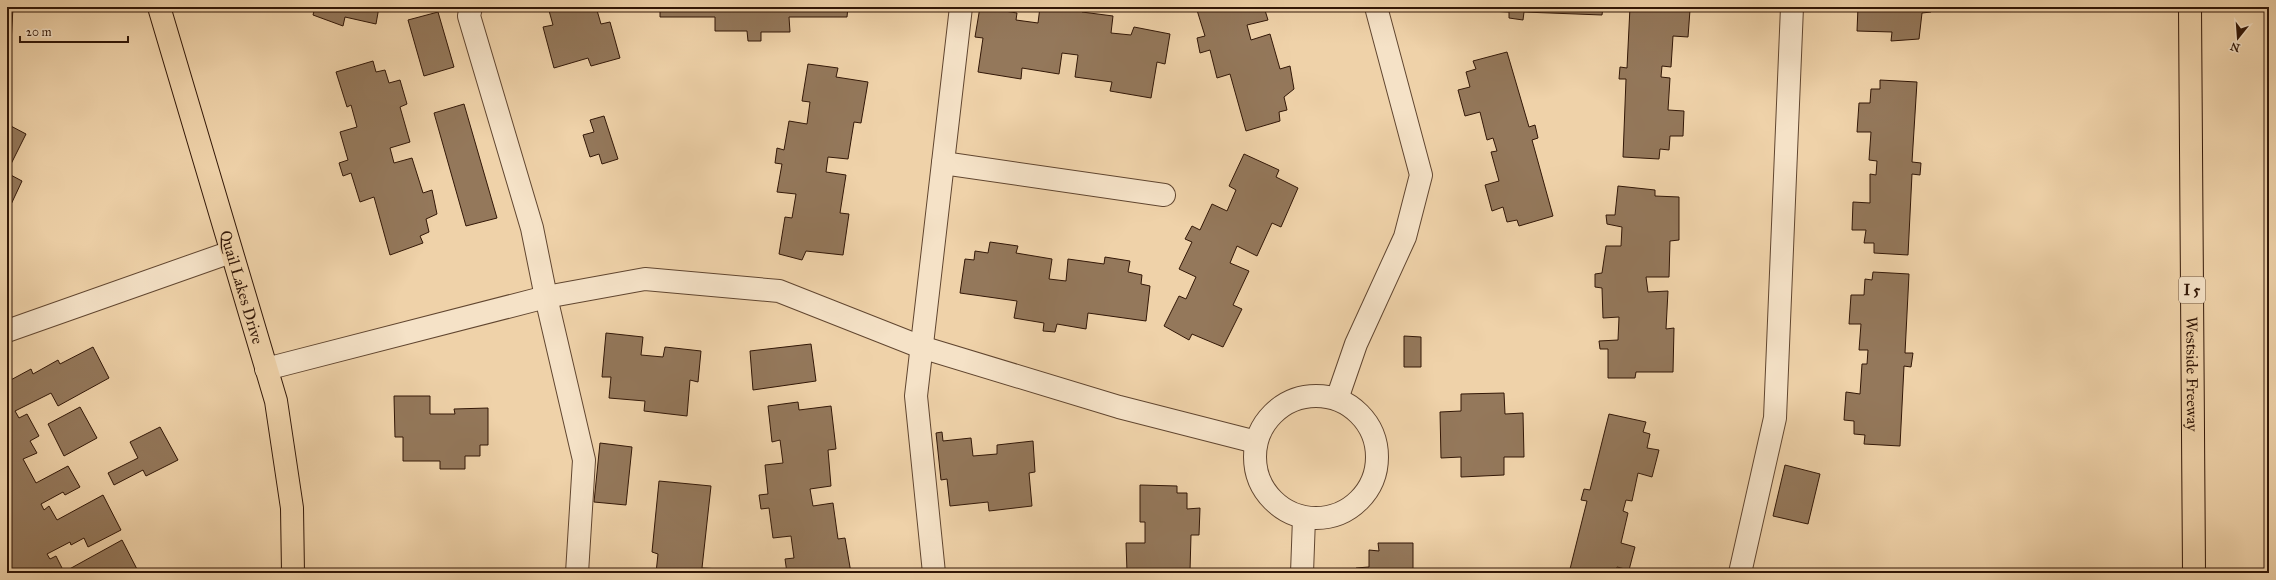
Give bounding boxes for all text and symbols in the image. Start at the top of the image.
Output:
scale bar [20,18,128,44]
north arrow [2218,18,2258,58]
text: 20 m [26,25,52,39]
text: N [2228,39,2242,55]
street label: Quail Lakes Drive [216,228,268,346]
road number: I 5 [2179,277,2205,303]
street label: Westside Freeway [2183,316,2203,432]

